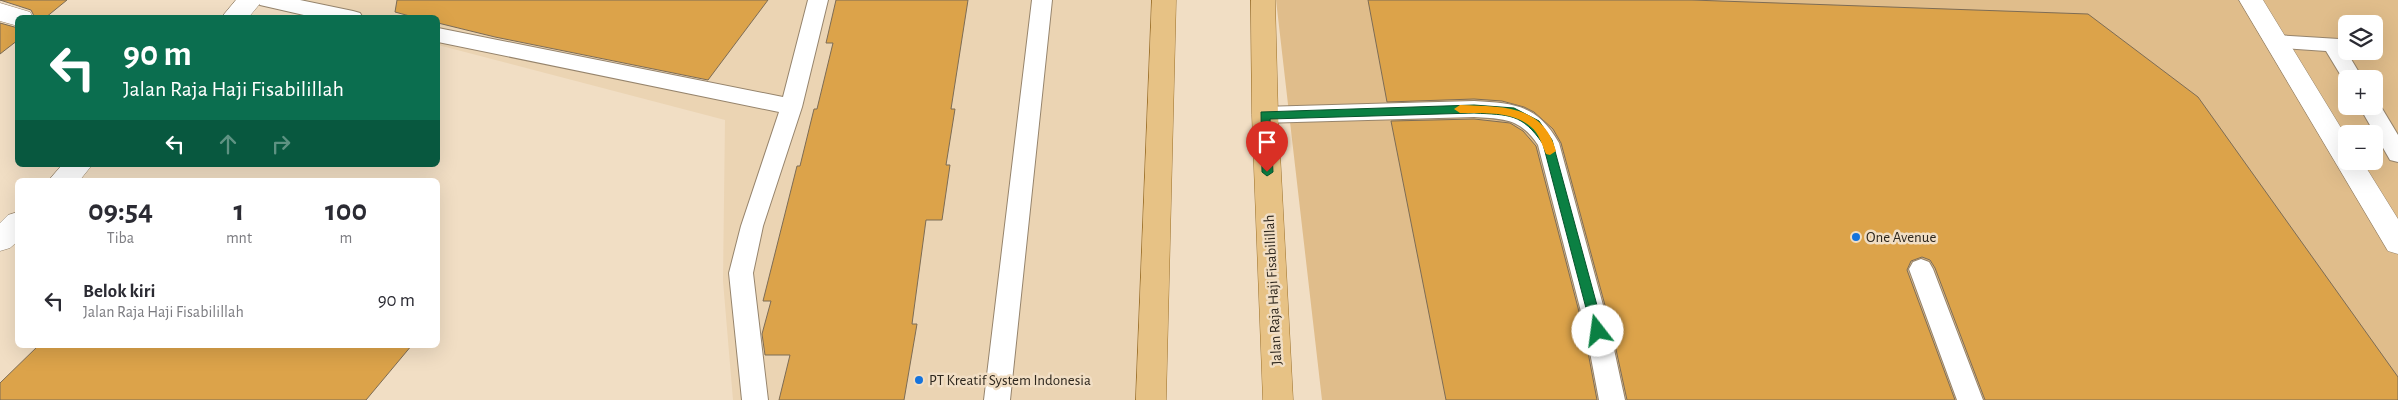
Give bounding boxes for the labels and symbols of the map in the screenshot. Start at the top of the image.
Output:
pin [1246,121,1288,172]
street label: Jalan Raja Haji Fisabilillah [1262,214,1284,366]
place label: One Avenue [1866,230,1936,245]
marker: One Avenue [1850,231,1862,243]
position arrow [1571,304,1623,356]
place label: PT Kreatif System Indonesia [929,373,1091,388]
marker: PT Kreatif System Indonesia [913,374,925,386]

